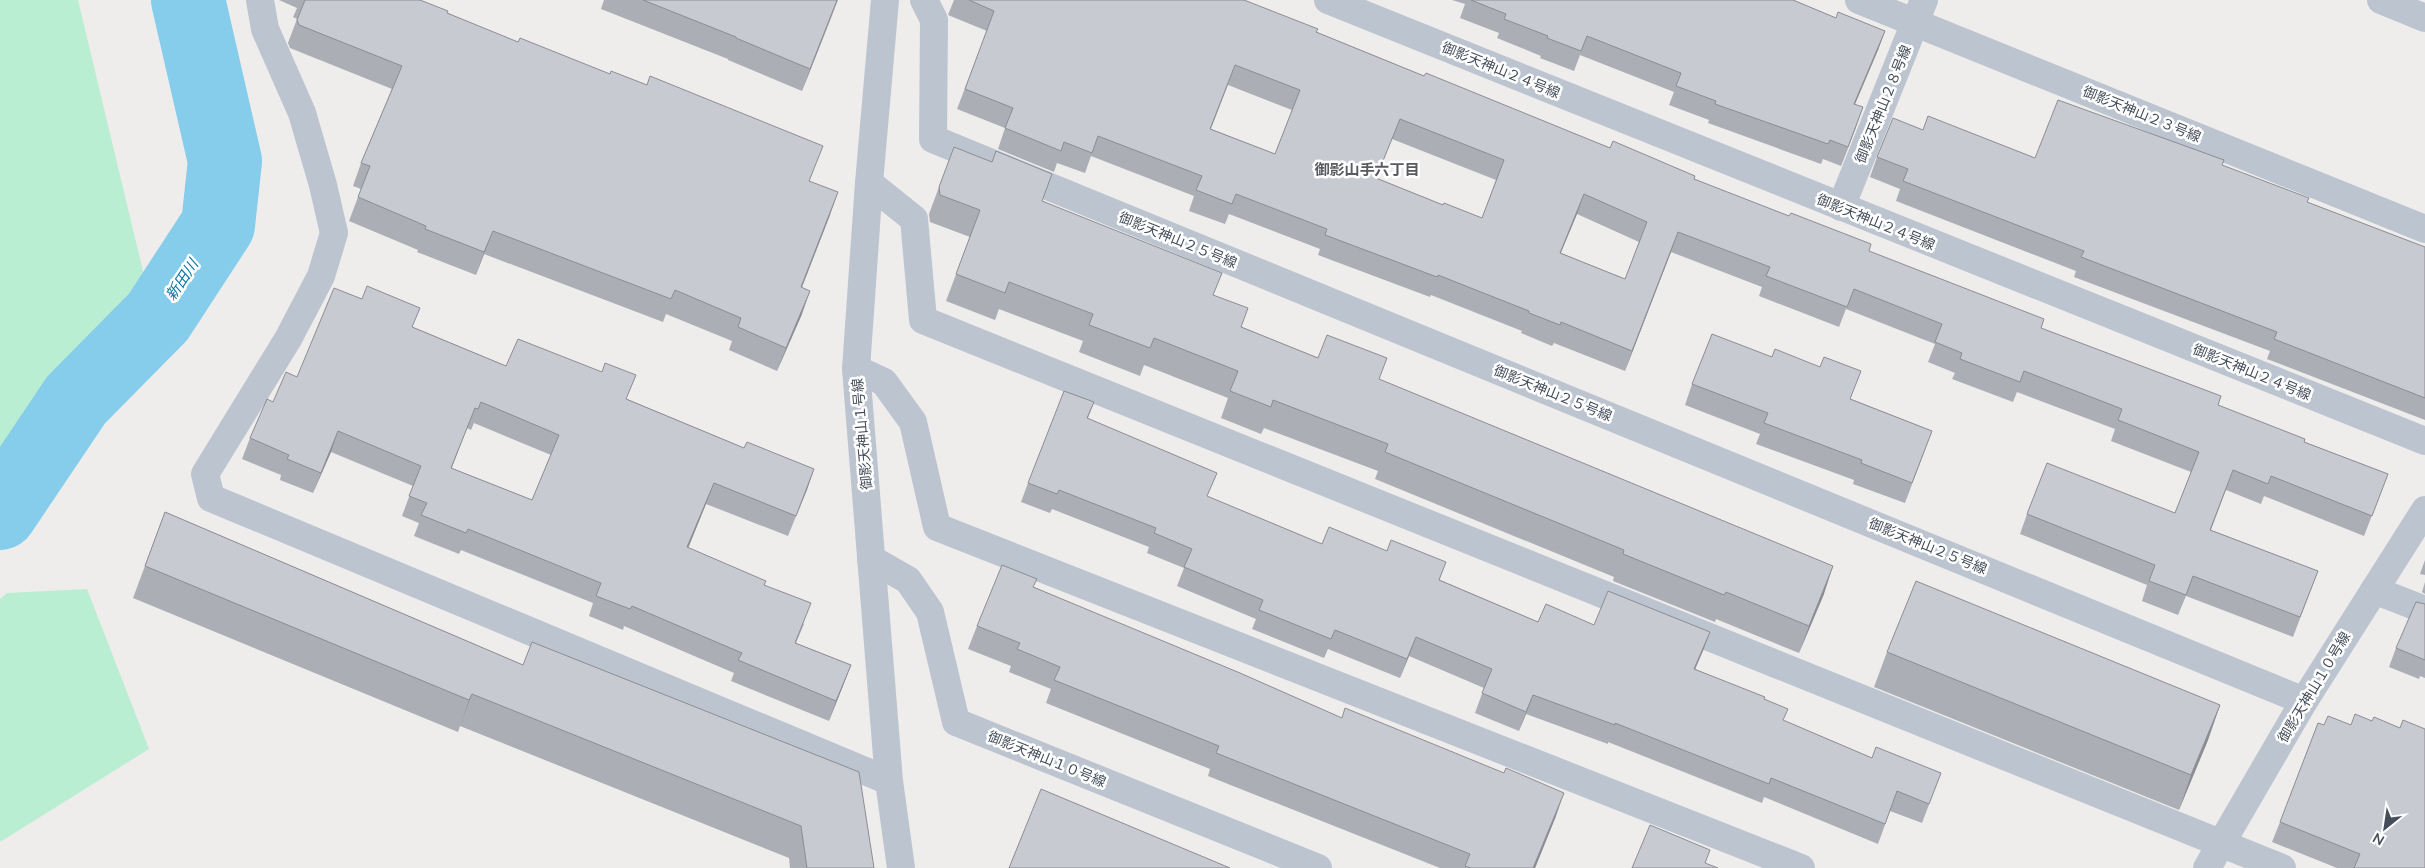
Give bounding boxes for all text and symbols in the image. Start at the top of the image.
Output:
street label: 御影天神山２４号線 [1439,38,1563,103]
street label: 御影天神山２８号線 [1851,42,1916,166]
street label: 御影天神山２３号線 [2080,82,2204,147]
district label: 御影山手六丁目 [1314,160,1420,180]
street label: 御影天神山２４号線 [1814,190,1938,255]
street label: 御影天神山２５号線 [1116,208,1240,273]
water label: 新田川 [161,254,204,304]
street label: 御影天神山２４号線 [2190,340,2314,405]
street label: 御影天神山２５号線 [1491,361,1615,426]
street label: 御影天神山１号線 [848,377,877,491]
street label: 御影天神山２５号線 [1866,514,1990,579]
street label: 御影天神山１０号線 [2274,628,2355,746]
street label: 御影天神山１０号線 [985,727,1109,792]
north arrow [2360,803,2410,853]
text: N [2369,828,2388,850]

